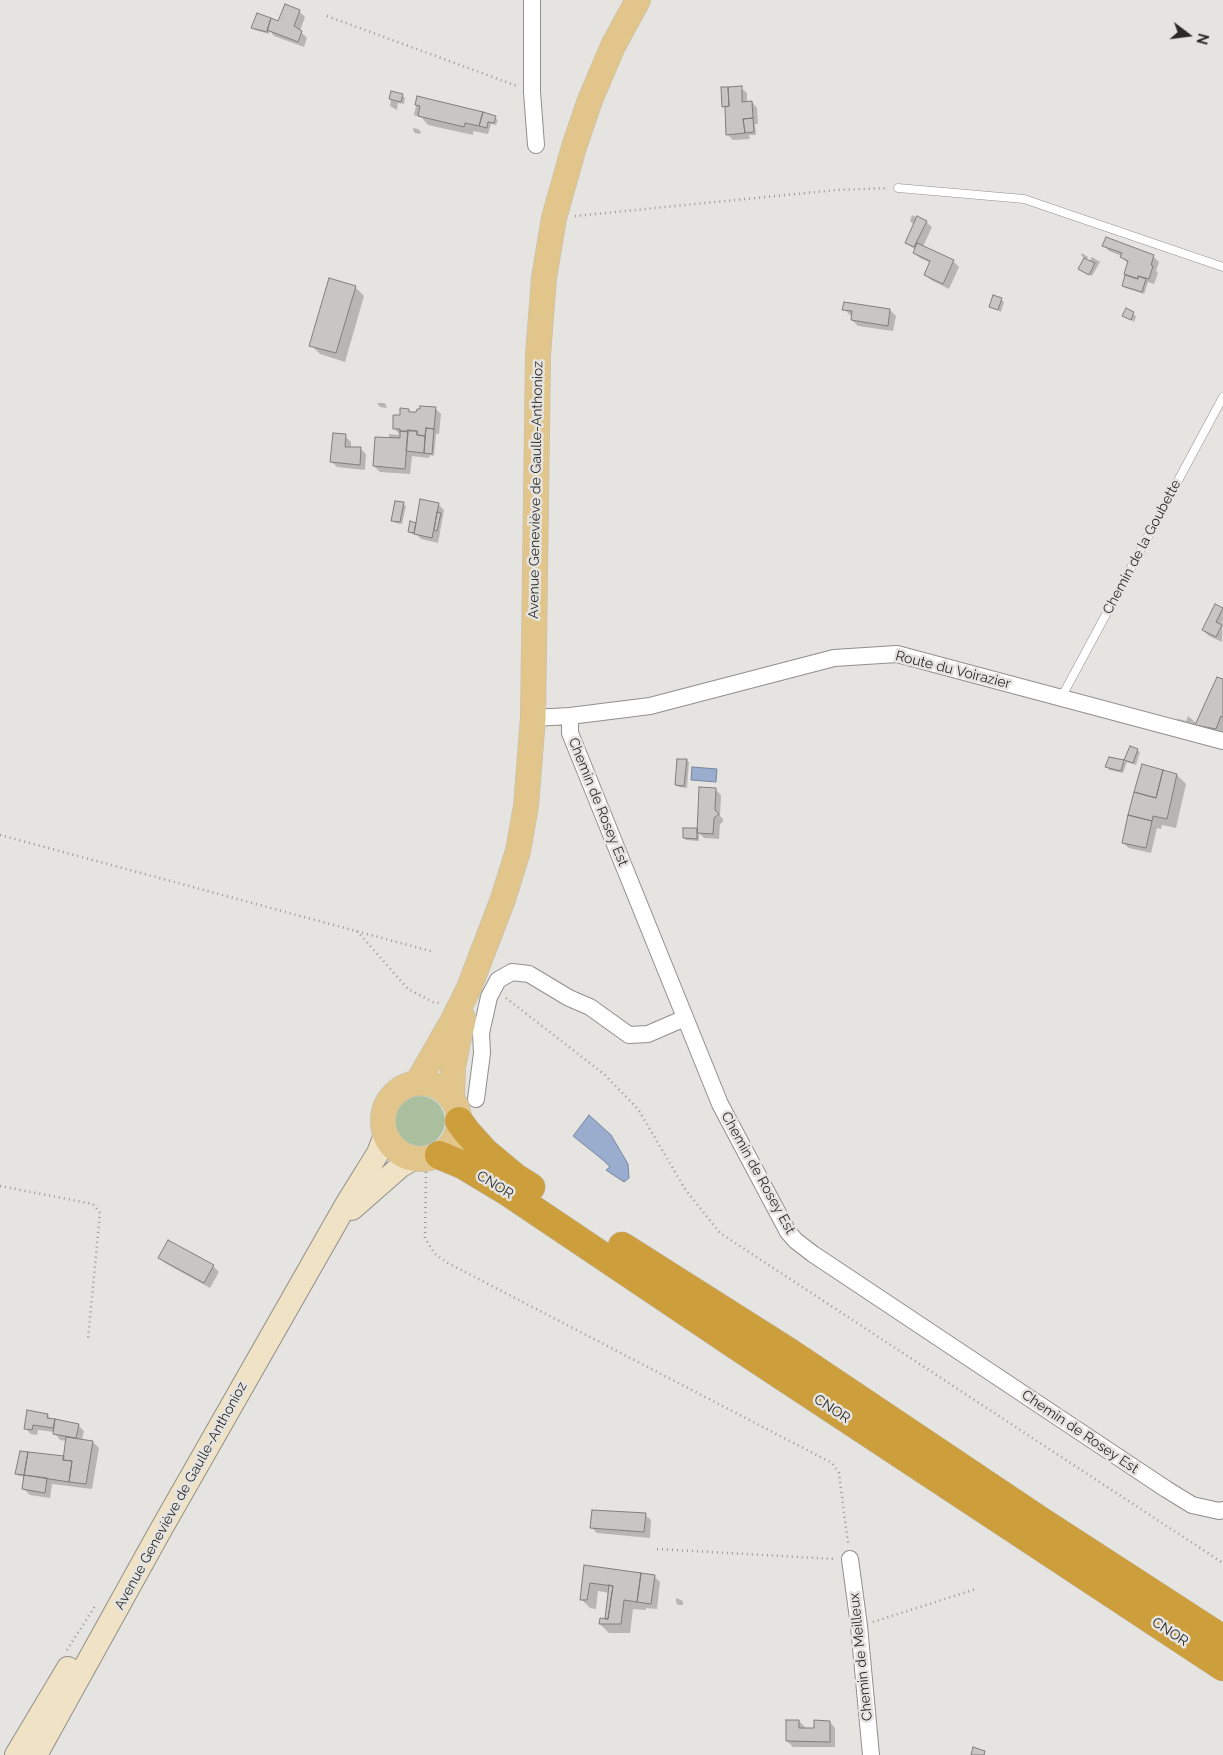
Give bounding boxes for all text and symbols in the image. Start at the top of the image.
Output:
north arrow [1163,10,1213,60]
text: N [1193,32,1212,46]
street label: Avenue Geneviève de Gaulle-Anthonioz [525,361,547,619]
street label: Chemin de la Goubette [1099,477,1185,617]
street label: Route du Voirazier [894,648,1012,692]
street label: Chemin de Rosey Est [565,735,631,869]
street label: Chemin de Rosey Est [717,1109,799,1237]
street label: CNOR [474,1167,516,1203]
street label: Avenue Geneviève de Gaulle-Anthonioz [111,1379,251,1613]
street label: Chemin de Rosey Est [1018,1387,1142,1477]
street label: CNOR [811,1391,853,1427]
street label: Chemin de Meilleux [846,1592,876,1722]
street label: CNOR [1149,1614,1191,1650]

